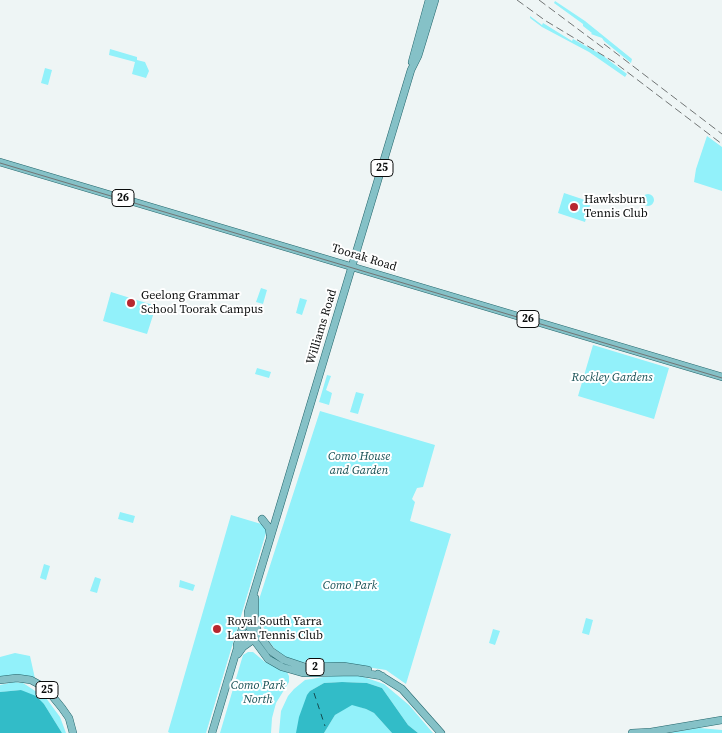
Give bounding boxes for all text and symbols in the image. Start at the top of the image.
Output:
road number: 25 [371,160,393,177]
road number: 26 [112,190,134,207]
place label: Hawksburn Tennis Club [584,193,648,221]
marker: Hawksburn Tennis Club [568,201,580,213]
street label: Toorak Road [330,241,398,275]
street label: Williams Road [304,288,340,366]
place label: Geelong Grammar School Toorak Campus [141,289,263,317]
marker: Geelong Grammar School Toorak Campus [125,297,137,309]
road number: 26 [517,310,539,328]
park label: Rockley Gardens [572,371,652,385]
park label: Como House and Garden [328,450,390,478]
park label: Como Park [323,579,377,593]
place label: Royal South Yarra Lawn Tennis Club [227,615,323,643]
marker: Royal South Yarra Lawn Tennis Club [211,623,223,635]
road number: 2 [306,659,324,676]
park label: Como Park North [231,679,285,707]
road number: 25 [36,682,58,698]

